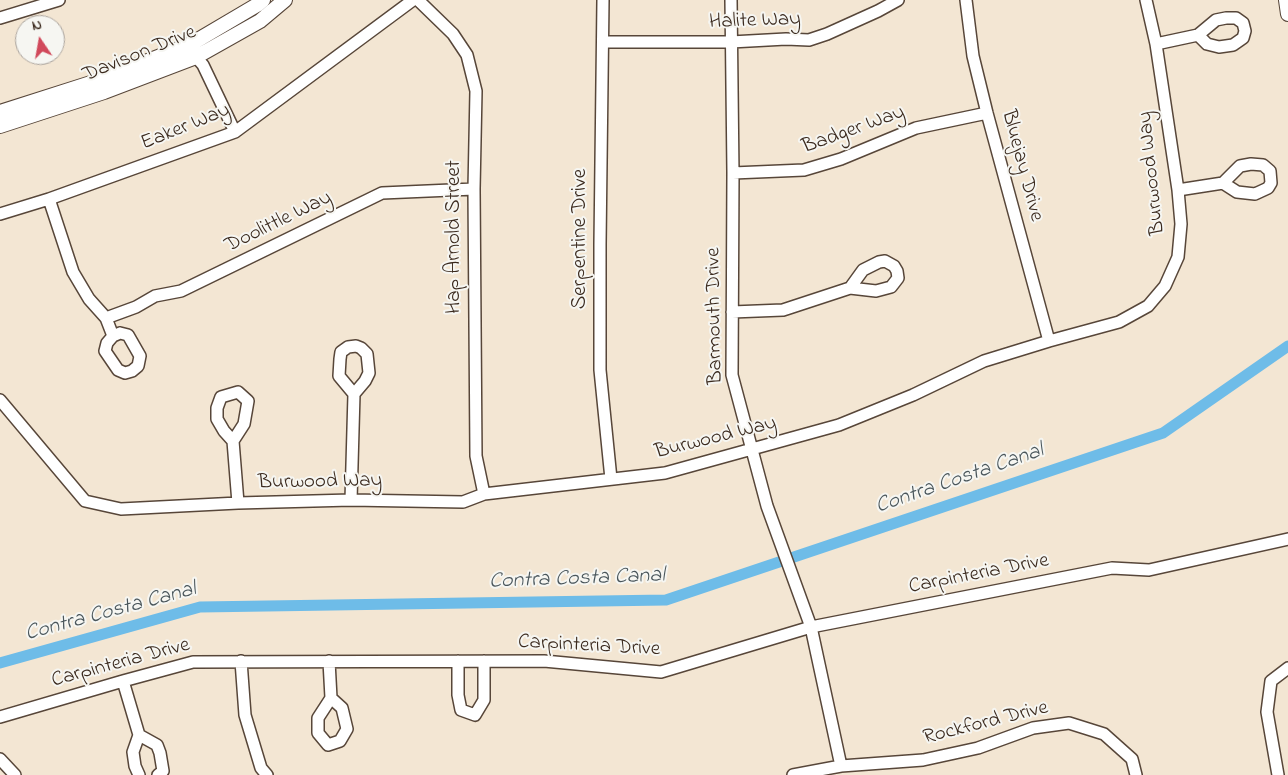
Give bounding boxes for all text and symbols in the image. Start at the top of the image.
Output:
street label: Halite Way [709,8,801,36]
north arrow [15,15,65,65]
text: N [30,15,44,37]
street label: Davison Drive [80,21,200,89]
street label: Eaker Way [138,99,234,157]
street label: Badger Way [799,101,909,161]
street label: Bluejay Drive [994,108,1048,224]
street label: Burwood Way [1134,110,1172,236]
street label: Hap Arnold Street [443,160,469,314]
street label: Serpentine Drive [569,169,595,309]
street label: Doolittle Way [222,186,336,260]
street label: Barmouth Drive [702,247,730,385]
street label: Burwood Way [653,412,779,466]
water label: Contra Costa Canal [873,439,1047,521]
street label: Burwood Way [258,469,382,497]
street label: Carpinteria Drive [907,549,1051,601]
water label: Contra Costa Canal [489,564,665,596]
water label: Contra Costa Canal [23,577,199,649]
street label: Carpinteria Drive [517,631,661,663]
street label: Carpinteria Drive [49,633,193,695]
street label: Rockford Drive [921,696,1051,752]

